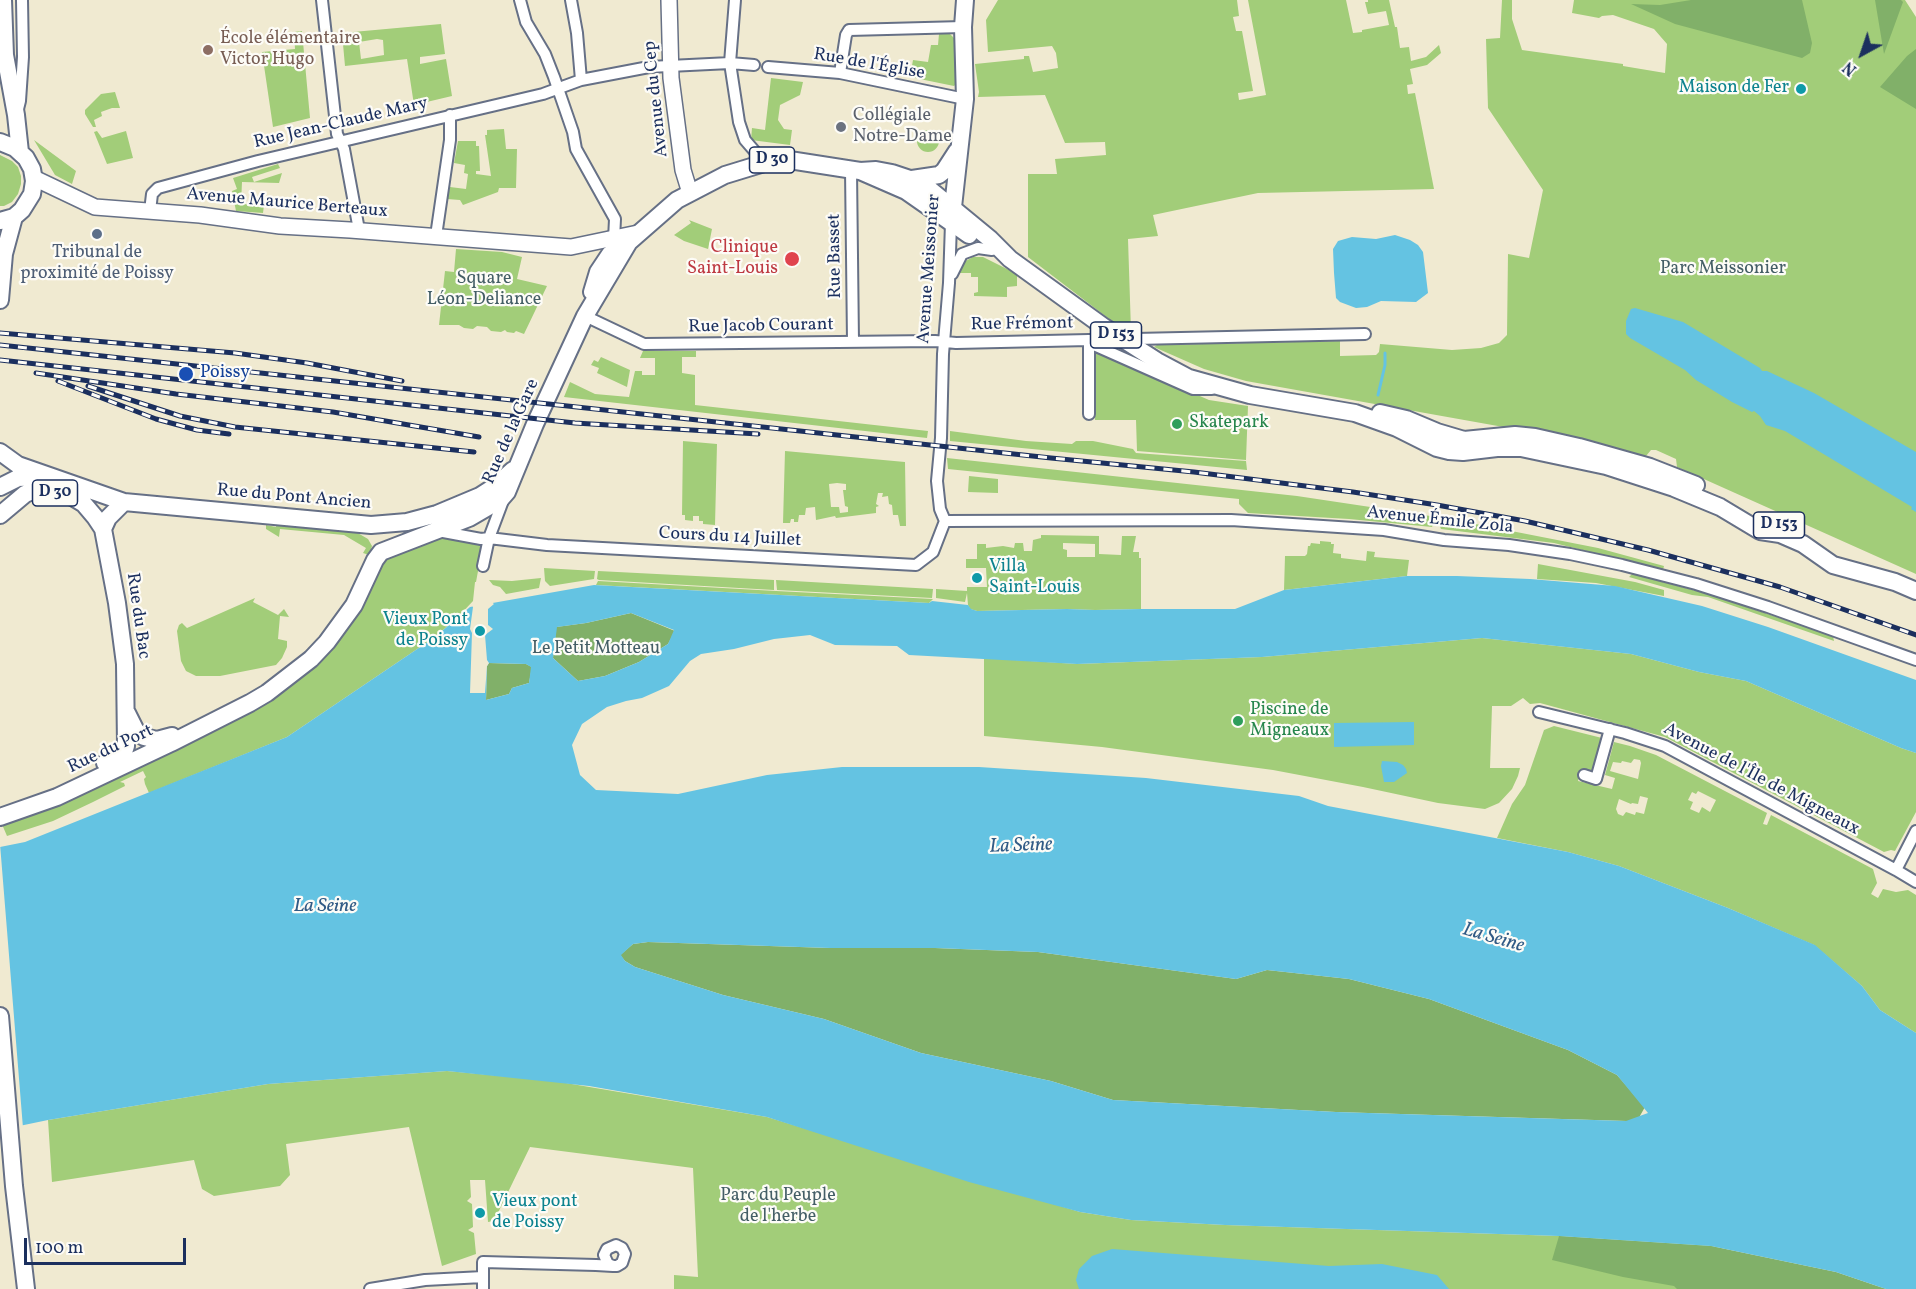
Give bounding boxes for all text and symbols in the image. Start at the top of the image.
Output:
north arrow [1832,24,1892,84]
place label: École élémentaire Victor Hugo [220,29,360,72]
street label: Avenue du Cep [640,40,674,158]
marker: École élémentaire Victor Hugo [201,43,215,57]
street label: Rue de l'Église [812,45,926,85]
text: N [1839,56,1862,80]
place label: Maison de Fer [1679,78,1789,100]
marker: Maison de Fer [1794,82,1808,96]
street label: Rue Jean-Claude Mary [252,93,430,155]
place label: Collégiale Notre-Dame [853,106,952,148]
marker: Collégiale Notre-Dame [834,120,848,134]
road number: D 30 [750,147,794,173]
street label: Avenue Maurice Berteaux [185,184,389,224]
street label: Avenue Meissonier [914,193,946,345]
street label: Rue Basset [824,213,848,299]
marker: Tribunal de proximité de Poissy [90,227,104,241]
place label: Clinique Saint-Louis [687,238,778,280]
place label: Tribunal de proximité de Poissy [20,243,174,286]
marker: Clinique Saint-Louis [783,250,801,268]
park label: Parc Meissonier [1660,259,1786,281]
park label: Square Léon-Deliance [427,269,541,312]
street label: Rue Frémont [970,313,1074,337]
street label: Rue Jacob Courant [688,315,834,339]
road number: D 153 [1090,322,1142,348]
place label: Poissy [200,363,250,385]
marker: Poissy [177,365,195,383]
street label: Rue de la Gare [479,376,545,488]
place label: Skatepark [1189,413,1269,435]
marker: Skatepark [1170,417,1184,431]
road number: D 30 [32,480,78,506]
street label: Rue du Pont Ancien [216,480,372,516]
street label: Avenue Émile Zola [1366,503,1514,539]
road number: D 153 [1754,512,1804,538]
street label: Cours du 14 Juillet [658,523,802,553]
place label: Villa Saint-Louis [989,557,1080,600]
marker: Villa Saint-Louis [970,571,984,585]
street label: Rue du Bac [120,572,154,660]
place label: Vieux Pont de Poissy [383,610,468,652]
marker: Vieux Pont de Poissy [473,624,487,638]
park label: Le Petit Motteau [532,639,660,661]
place label: Piscine de Migneaux [1250,700,1329,742]
marker: Piscine de Migneaux [1231,714,1245,728]
street label: Avenue de l'Île de Migneaux [1659,719,1863,841]
street label: Rue du Port [65,721,157,779]
water label: La Seine [989,834,1053,860]
water label: La Seine [293,895,357,919]
water label: La Seine [1459,919,1527,959]
park label: Parc du Peuple de l'herbe [720,1186,836,1228]
place label: Vieux pont de Poissy [492,1192,577,1234]
marker: Vieux pont de Poissy [473,1206,487,1220]
scale bar [27,1226,189,1264]
text: 100 m [35,1236,84,1261]

